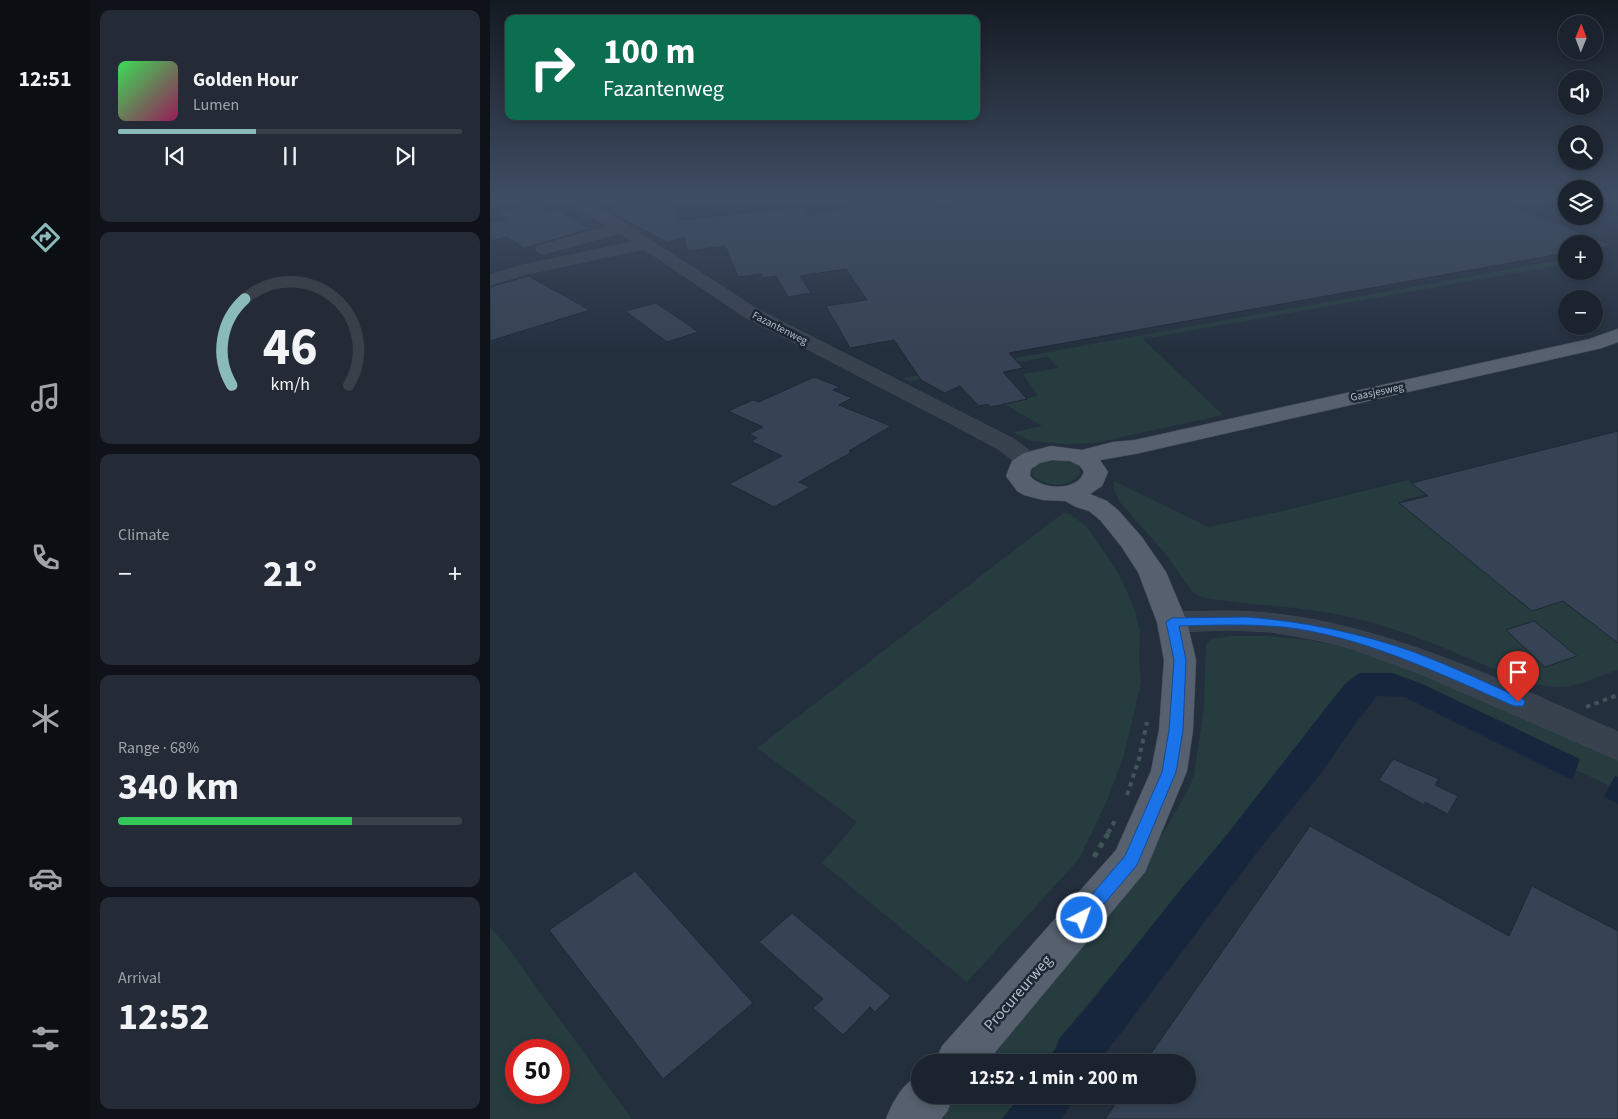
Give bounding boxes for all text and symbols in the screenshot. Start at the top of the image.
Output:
north arrow [1558,15,1602,60]
map controls [1558,15,1603,335]
text: 100 m [603,27,695,77]
icon: right [520,35,585,100]
text: 12:51 [18,63,72,95]
text: Golden Hour [193,67,298,94]
button: sound [1558,70,1603,115]
text: Fazantenweg [603,73,724,105]
text: Lumen [193,94,239,116]
button: search [1558,125,1603,170]
icon: previous [161,142,189,170]
icon: pause [276,142,304,170]
icon: next [391,142,419,170]
button: layers [1558,180,1603,225]
icon: directions [28,220,63,255]
button: + [1558,235,1603,280]
button: − [1558,290,1603,335]
street label: Fazantenweg [750,308,811,349]
text: 46 [263,311,317,385]
text: km/h [270,372,310,397]
street label: Gaasjesweg [1349,379,1405,405]
icon: music [28,380,63,415]
text: Climate [118,524,169,546]
icon: phone [28,540,63,575]
text: 21° [263,547,317,601]
text: − [118,554,132,594]
text: + [448,554,462,594]
pin [1497,651,1539,702]
icon: arrive [1504,658,1532,686]
icon: climate [28,701,63,736]
text: Range · 68% [118,737,199,759]
text: 340 km [118,760,239,814]
icon: car [28,861,63,896]
position arrow [1055,891,1107,943]
street label: Procureurweg [979,950,1057,1036]
text: Arrival [118,967,161,989]
text: 12:52 [118,990,210,1044]
icon: filters [28,1021,63,1056]
speed limit sign: 50 [505,1039,570,1104]
text: 12:52 · 1 min · 200 m [969,1065,1138,1092]

